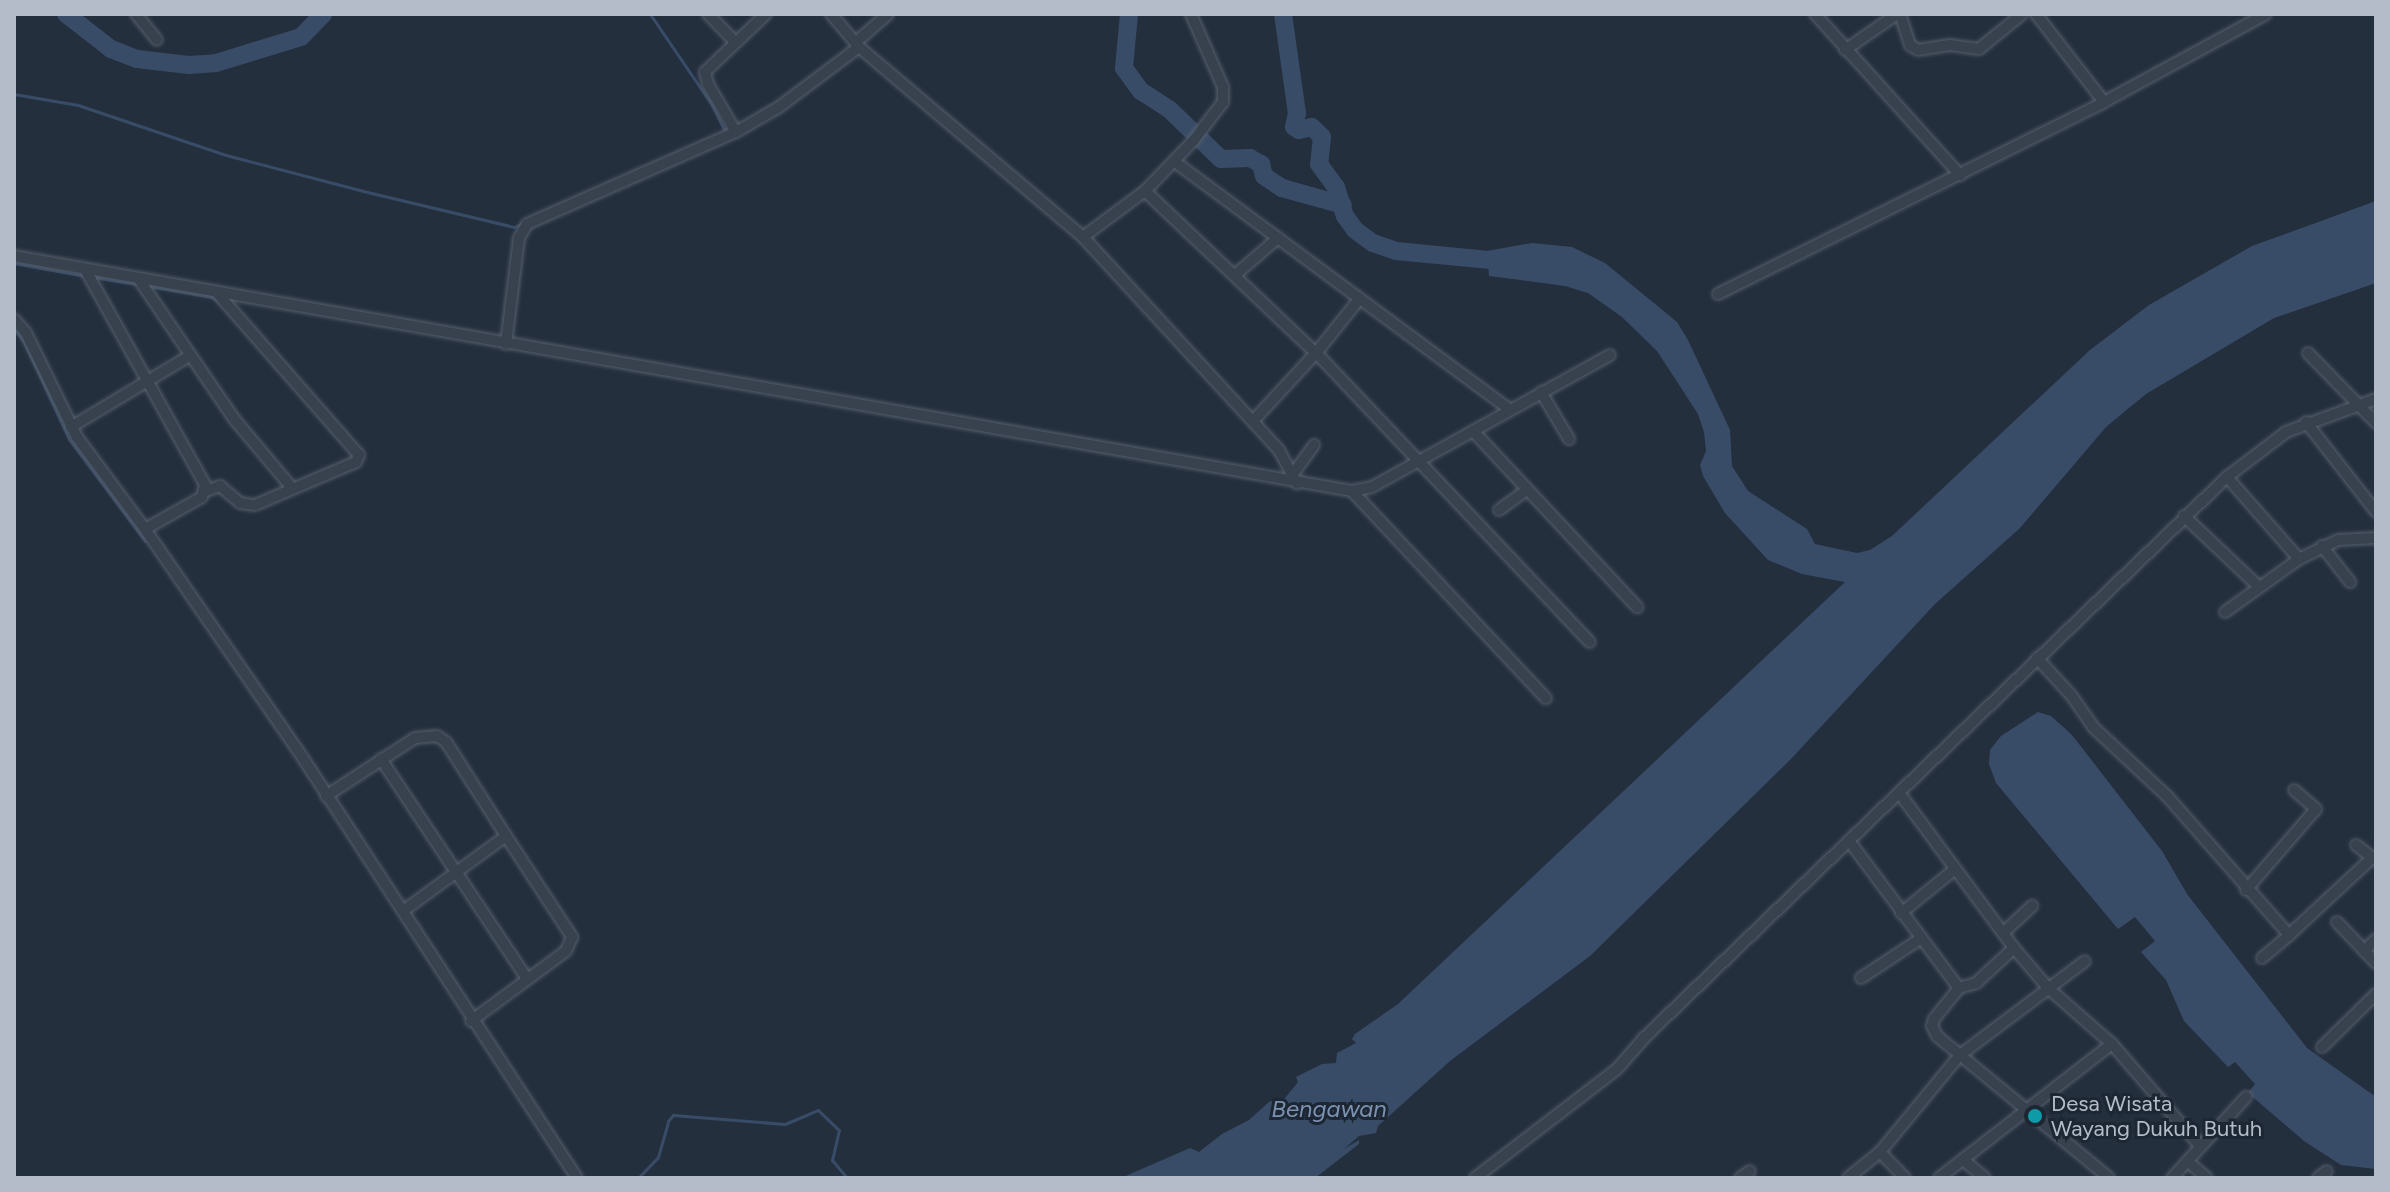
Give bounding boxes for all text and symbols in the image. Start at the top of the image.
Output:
place label: Desa Wisata Wayang Dukuh Butuh [2051,1090,2262,1142]
water label: Bengawan [1271,1095,1387,1123]
marker: Desa Wisata Wayang Dukuh Butuh [2026,1107,2044,1125]

